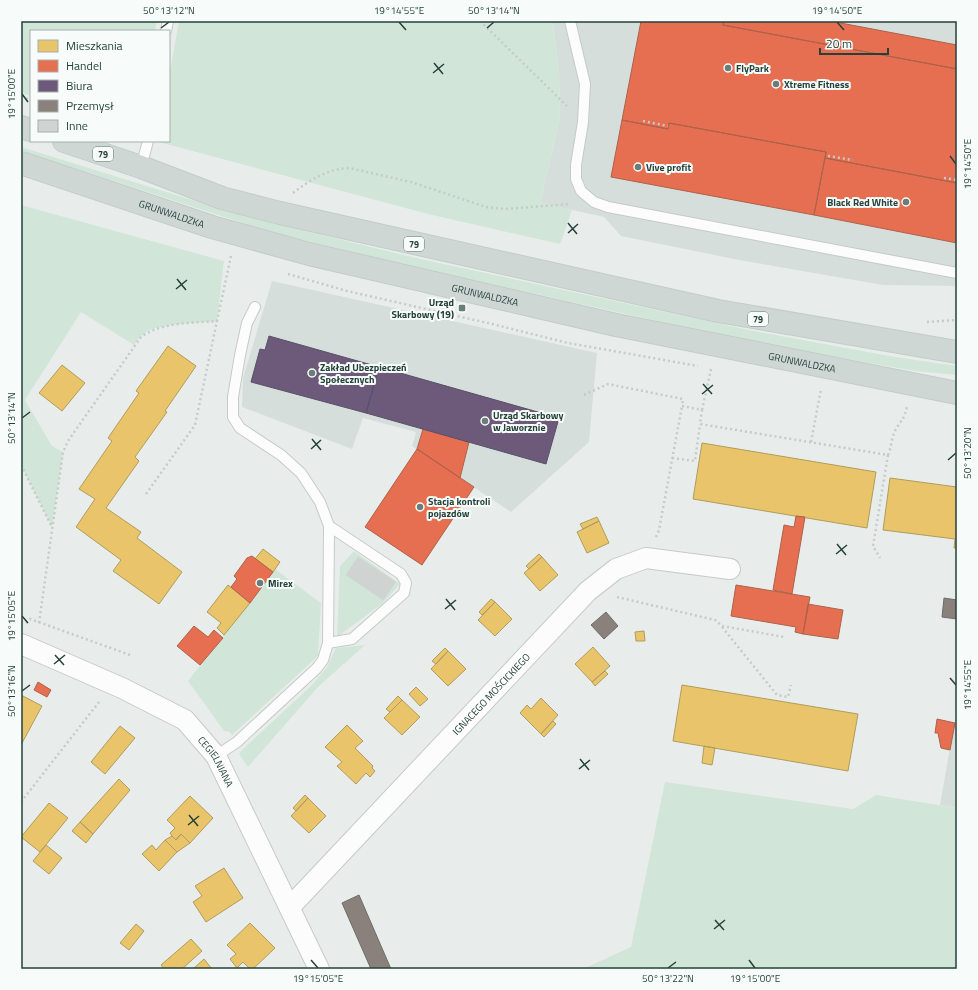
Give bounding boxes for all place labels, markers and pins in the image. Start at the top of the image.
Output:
place label: FlyPark [736,61,770,76]
marker: FlyPark [723,63,733,73]
place label: Xtreme Fitness [784,77,850,92]
marker: Xtreme Fitness [771,79,781,89]
place label: Vive profit [646,160,691,175]
marker: Vive profit [633,162,643,172]
place label: Black Red White [827,195,898,210]
marker: Black Red White [901,197,911,207]
place label: Urząd Skarbowy (19) [392,295,454,322]
marker: Urząd Skarbowy (19) [457,303,467,313]
place label: Zakład Ubezpieczeń Społecznych [320,360,407,387]
marker: Zakład Ubezpieczeń Społecznych [307,368,317,378]
place label: Urząd Skarbowy w Jaworznie [493,408,563,435]
marker: Urząd Skarbowy w Jaworznie [480,416,490,426]
place label: Stacja kontroli pojazdów [428,494,490,521]
marker: Stacja kontroli pojazdów [415,502,425,512]
place label: Mirex [268,576,293,591]
marker: Mirex [255,578,265,588]

